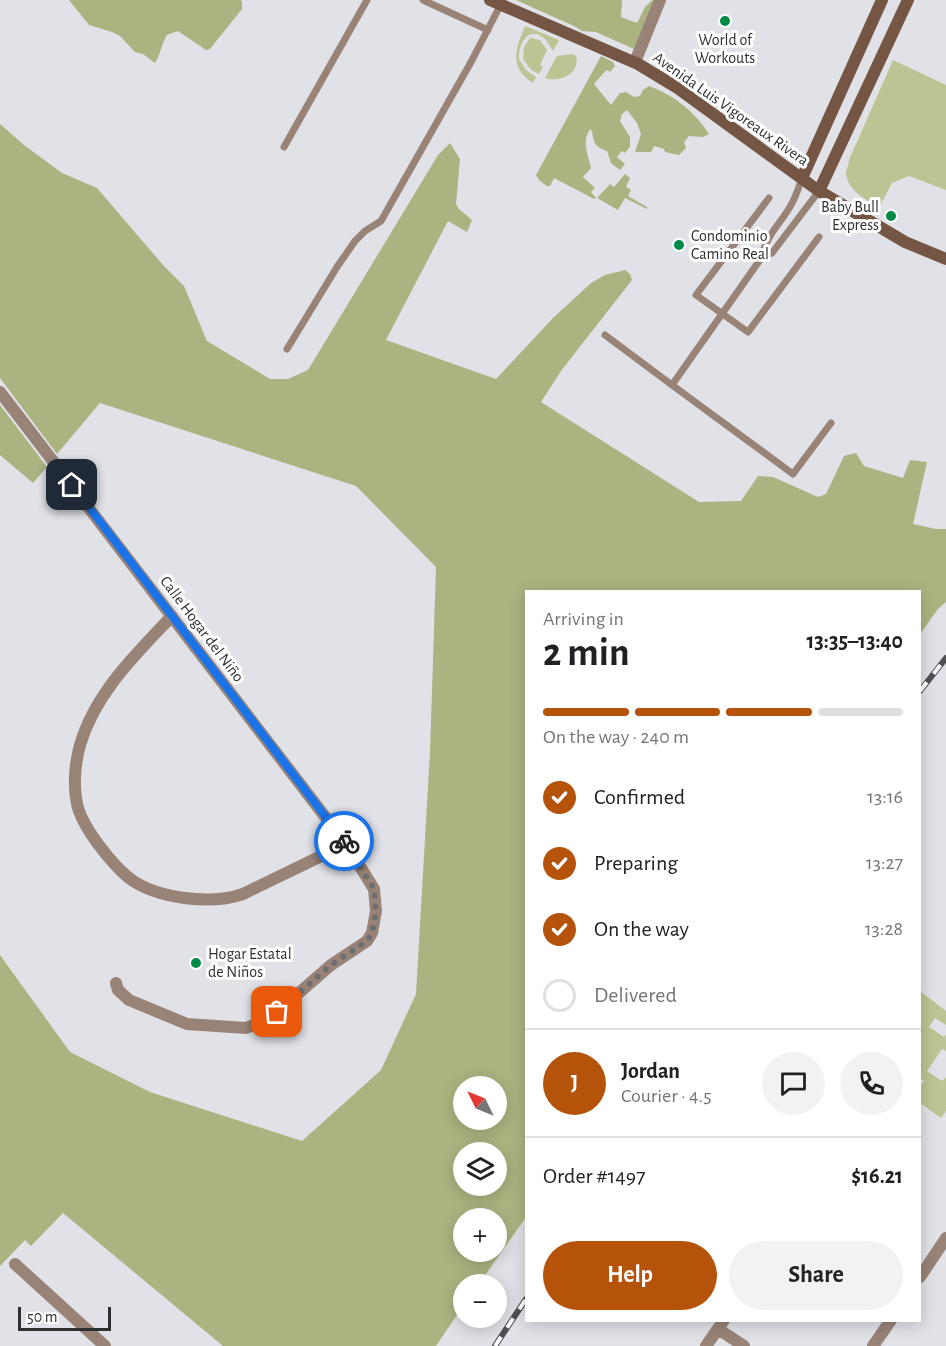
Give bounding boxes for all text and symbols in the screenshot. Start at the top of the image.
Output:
marker: World of Workouts [718,14,732,28]
place label: World of Workouts [695,32,755,66]
street label: Avenida Luis Vigoreaux Rivera [650,49,812,169]
place label: Baby Bull Express [821,199,879,233]
marker: Baby Bull Express [884,209,898,223]
place label: Condominio Camino Real [691,228,769,262]
marker: Condominio Camino Real [672,238,686,252]
pin [46,459,97,510]
icon: home [55,468,88,501]
street label: Calle Hogar del Niño [157,573,247,685]
text: Arriving in [543,609,624,629]
text: 13:35–13:40 [806,630,903,652]
text: 2 min [543,634,630,673]
text: On the way · 240 m [543,727,689,747]
icon: check [543,781,576,814]
text: Confirmed [594,786,685,808]
text: 13:16 [867,787,903,807]
courier [314,811,374,871]
icon: bike [328,825,361,858]
icon: check [543,847,576,880]
text: Preparing [594,852,678,874]
text: 13:27 [866,853,903,873]
icon: check [543,913,576,946]
text: On the way [594,918,689,940]
text: 13:28 [865,919,903,939]
place label: Hogar Estatal de Niños [208,946,292,980]
marker: Hogar Estatal de Niños [189,956,203,970]
text: Delivered [594,984,677,1006]
pin [251,986,302,1037]
icon: bag [260,995,293,1028]
button: chat [762,1052,825,1115]
button: phone [840,1052,903,1115]
text: Jordan [621,1060,680,1082]
text: J [571,1072,578,1094]
north arrow [453,1076,507,1130]
map controls [453,1076,507,1328]
text: Courier · 4.5 [621,1086,712,1106]
button: layers [453,1142,507,1196]
text: Order #1497 [543,1165,645,1187]
text: $16.21 [851,1165,903,1187]
button: + [453,1208,507,1262]
button: Help [543,1241,717,1310]
button: Share [729,1241,903,1310]
button: − [453,1274,507,1328]
scale bar [18,1304,111,1332]
text: 50 m [27,1309,58,1325]

